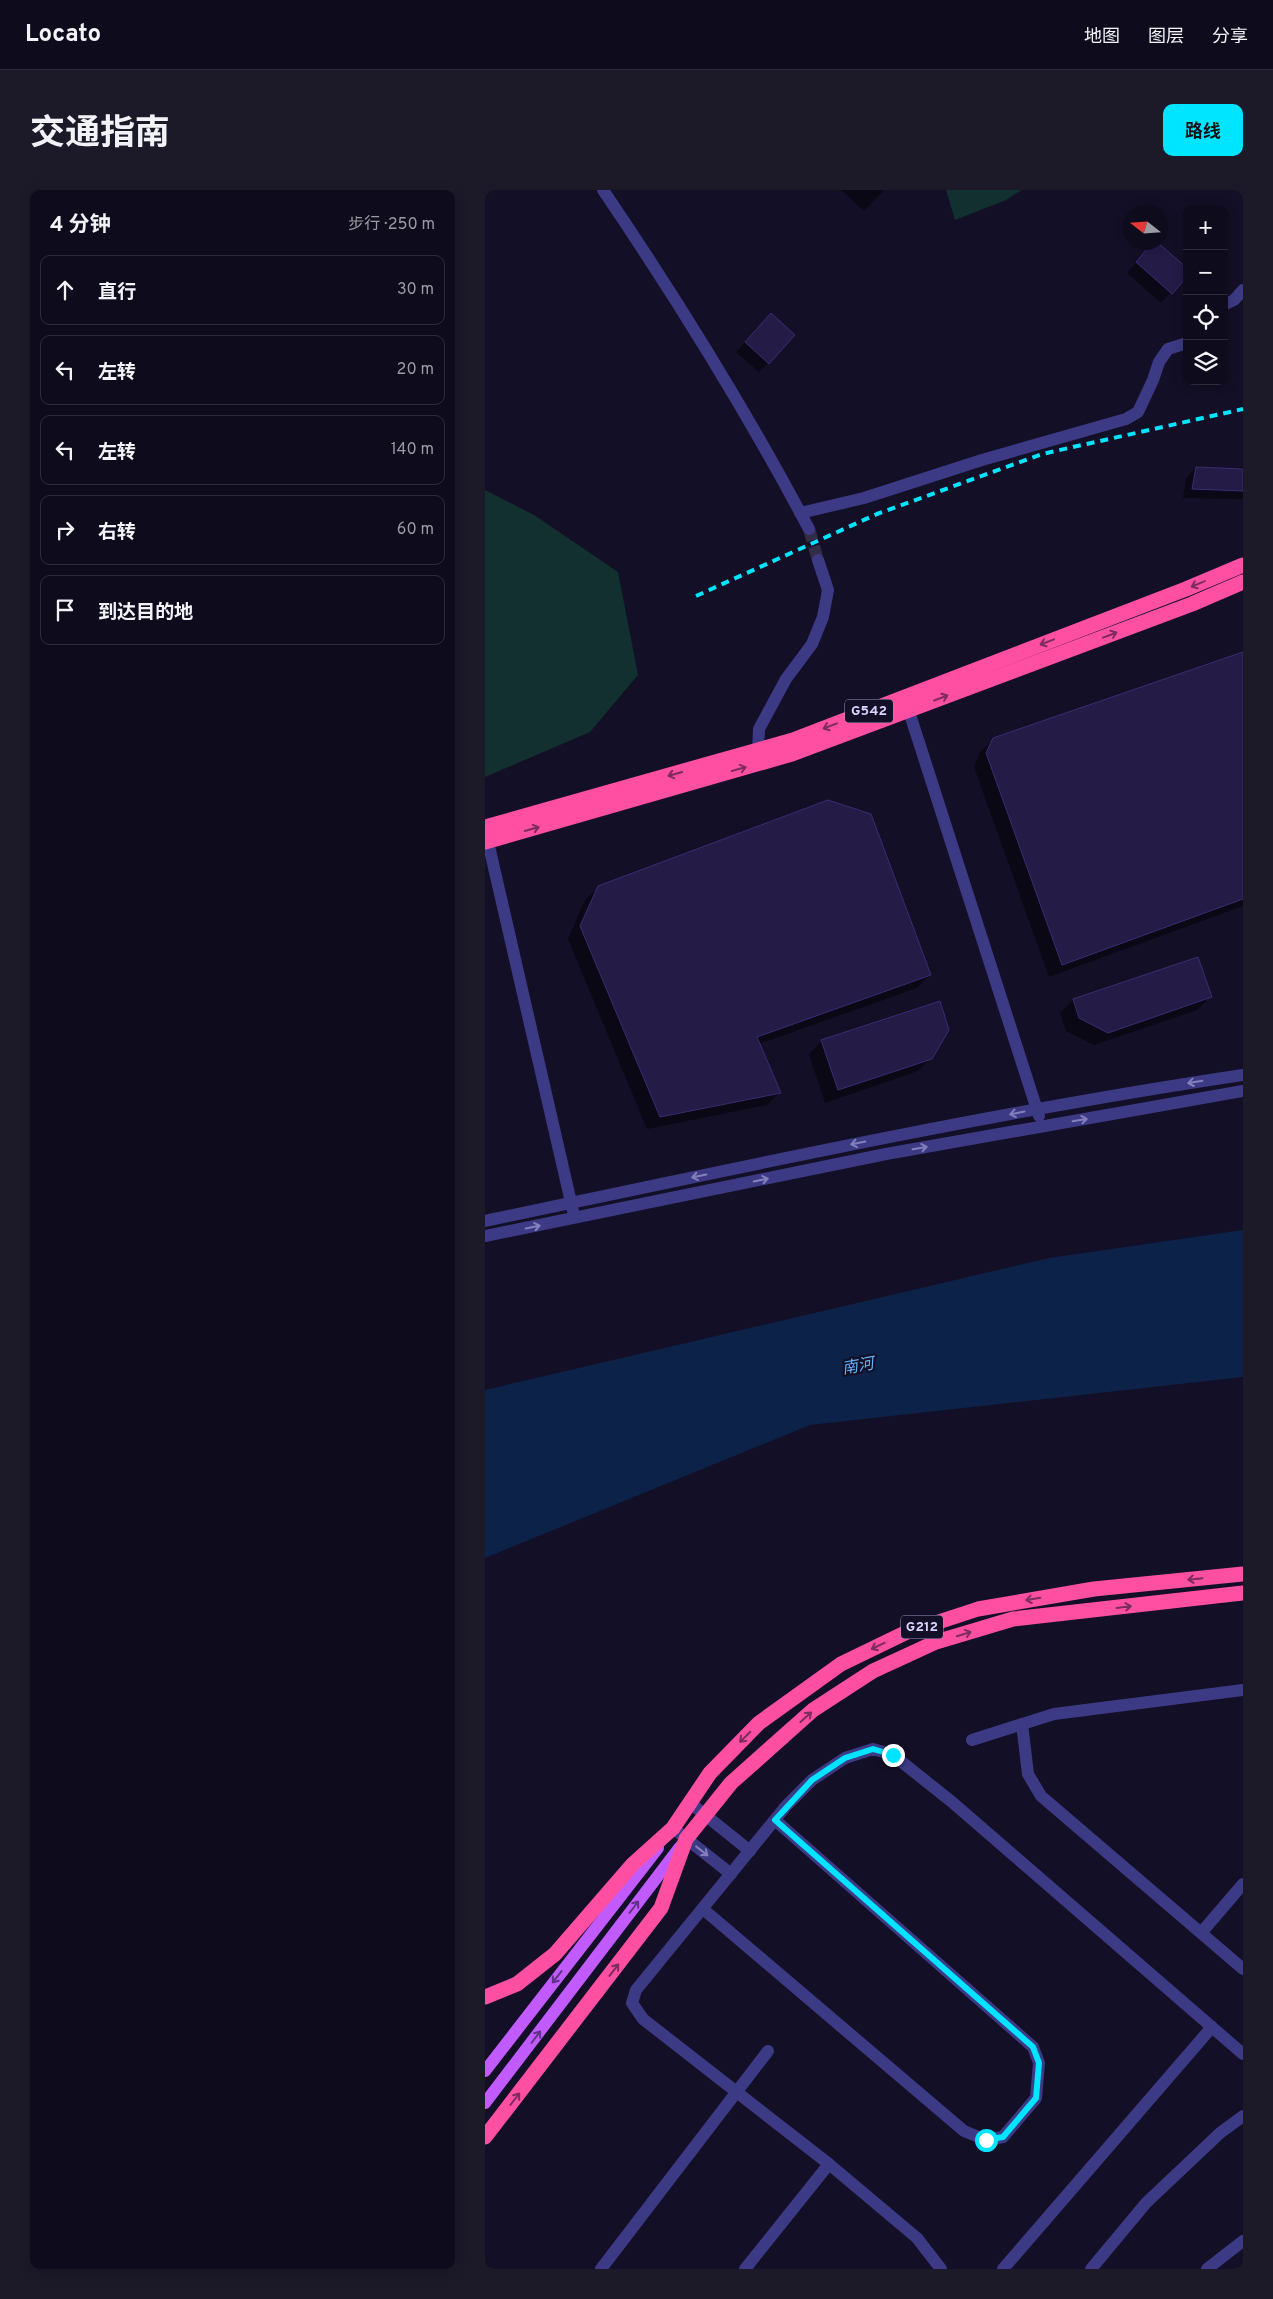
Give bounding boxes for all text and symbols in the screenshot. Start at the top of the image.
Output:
text: Locato [25,20,101,50]
text: 地图 [1084,26,1120,49]
text: 图层 [1148,26,1184,49]
text: 分享 [1212,26,1248,49]
button: 路线 [1163,104,1243,156]
text: 交通指南 [30,113,170,157]
north arrow [1123,205,1168,250]
map controls [1183,205,1228,385]
button: + [1183,205,1228,250]
text: 4 分钟 [50,212,111,239]
text: 步行 · 250 m [348,215,435,235]
button: − [1183,250,1228,295]
icon: ahead [51,276,79,304]
text: 30 m [397,280,434,300]
text: 直行 [98,281,136,305]
button: locate [1183,295,1228,340]
button: layers [1183,340,1228,385]
icon: left [51,356,79,384]
text: 20 m [397,360,434,380]
text: 左转 [98,361,136,385]
icon: left [51,436,79,464]
text: 140 m [391,440,434,460]
text: 左转 [98,441,136,465]
icon: right [51,516,79,544]
text: 60 m [397,520,434,540]
text: 右转 [98,521,136,545]
one-way arrow [1191,579,1206,589]
icon: arrive [51,596,79,624]
text: 到达目的地 [98,601,193,625]
one-way arrow [1102,630,1117,639]
one-way arrow [1040,638,1055,648]
one-way arrow [933,693,948,702]
road number: G542 [845,700,893,722]
one-way arrow [823,722,838,731]
one-way arrow [730,764,746,774]
one-way arrow [667,770,683,780]
one-way arrow [524,823,540,833]
one-way arrow [1187,1077,1203,1087]
one-way arrow [1010,1108,1026,1118]
one-way arrow [1072,1115,1088,1125]
one-way arrow [850,1139,866,1148]
one-way arrow [911,1143,927,1153]
one-way arrow [691,1172,707,1182]
one-way arrow [752,1175,768,1184]
one-way arrow [524,1221,540,1231]
water label: 南河 [840,1354,878,1380]
one-way arrow [1187,1574,1203,1584]
one-way arrow [1026,1595,1042,1605]
one-way arrow [1115,1602,1131,1612]
road number: G212 [901,1615,943,1638]
one-way arrow [956,1628,972,1638]
one-way arrow [871,1641,886,1651]
one-way arrow [799,1711,812,1722]
one-way arrow [740,1731,752,1743]
route end [882,1744,905,1767]
one-way arrow [695,1846,709,1856]
one-way arrow [629,1900,639,1914]
one-way arrow [608,1964,619,1977]
one-way arrow [552,1970,563,1983]
one-way arrow [530,2031,541,2044]
one-way arrow [509,2093,520,2106]
route start [975,2129,998,2152]

